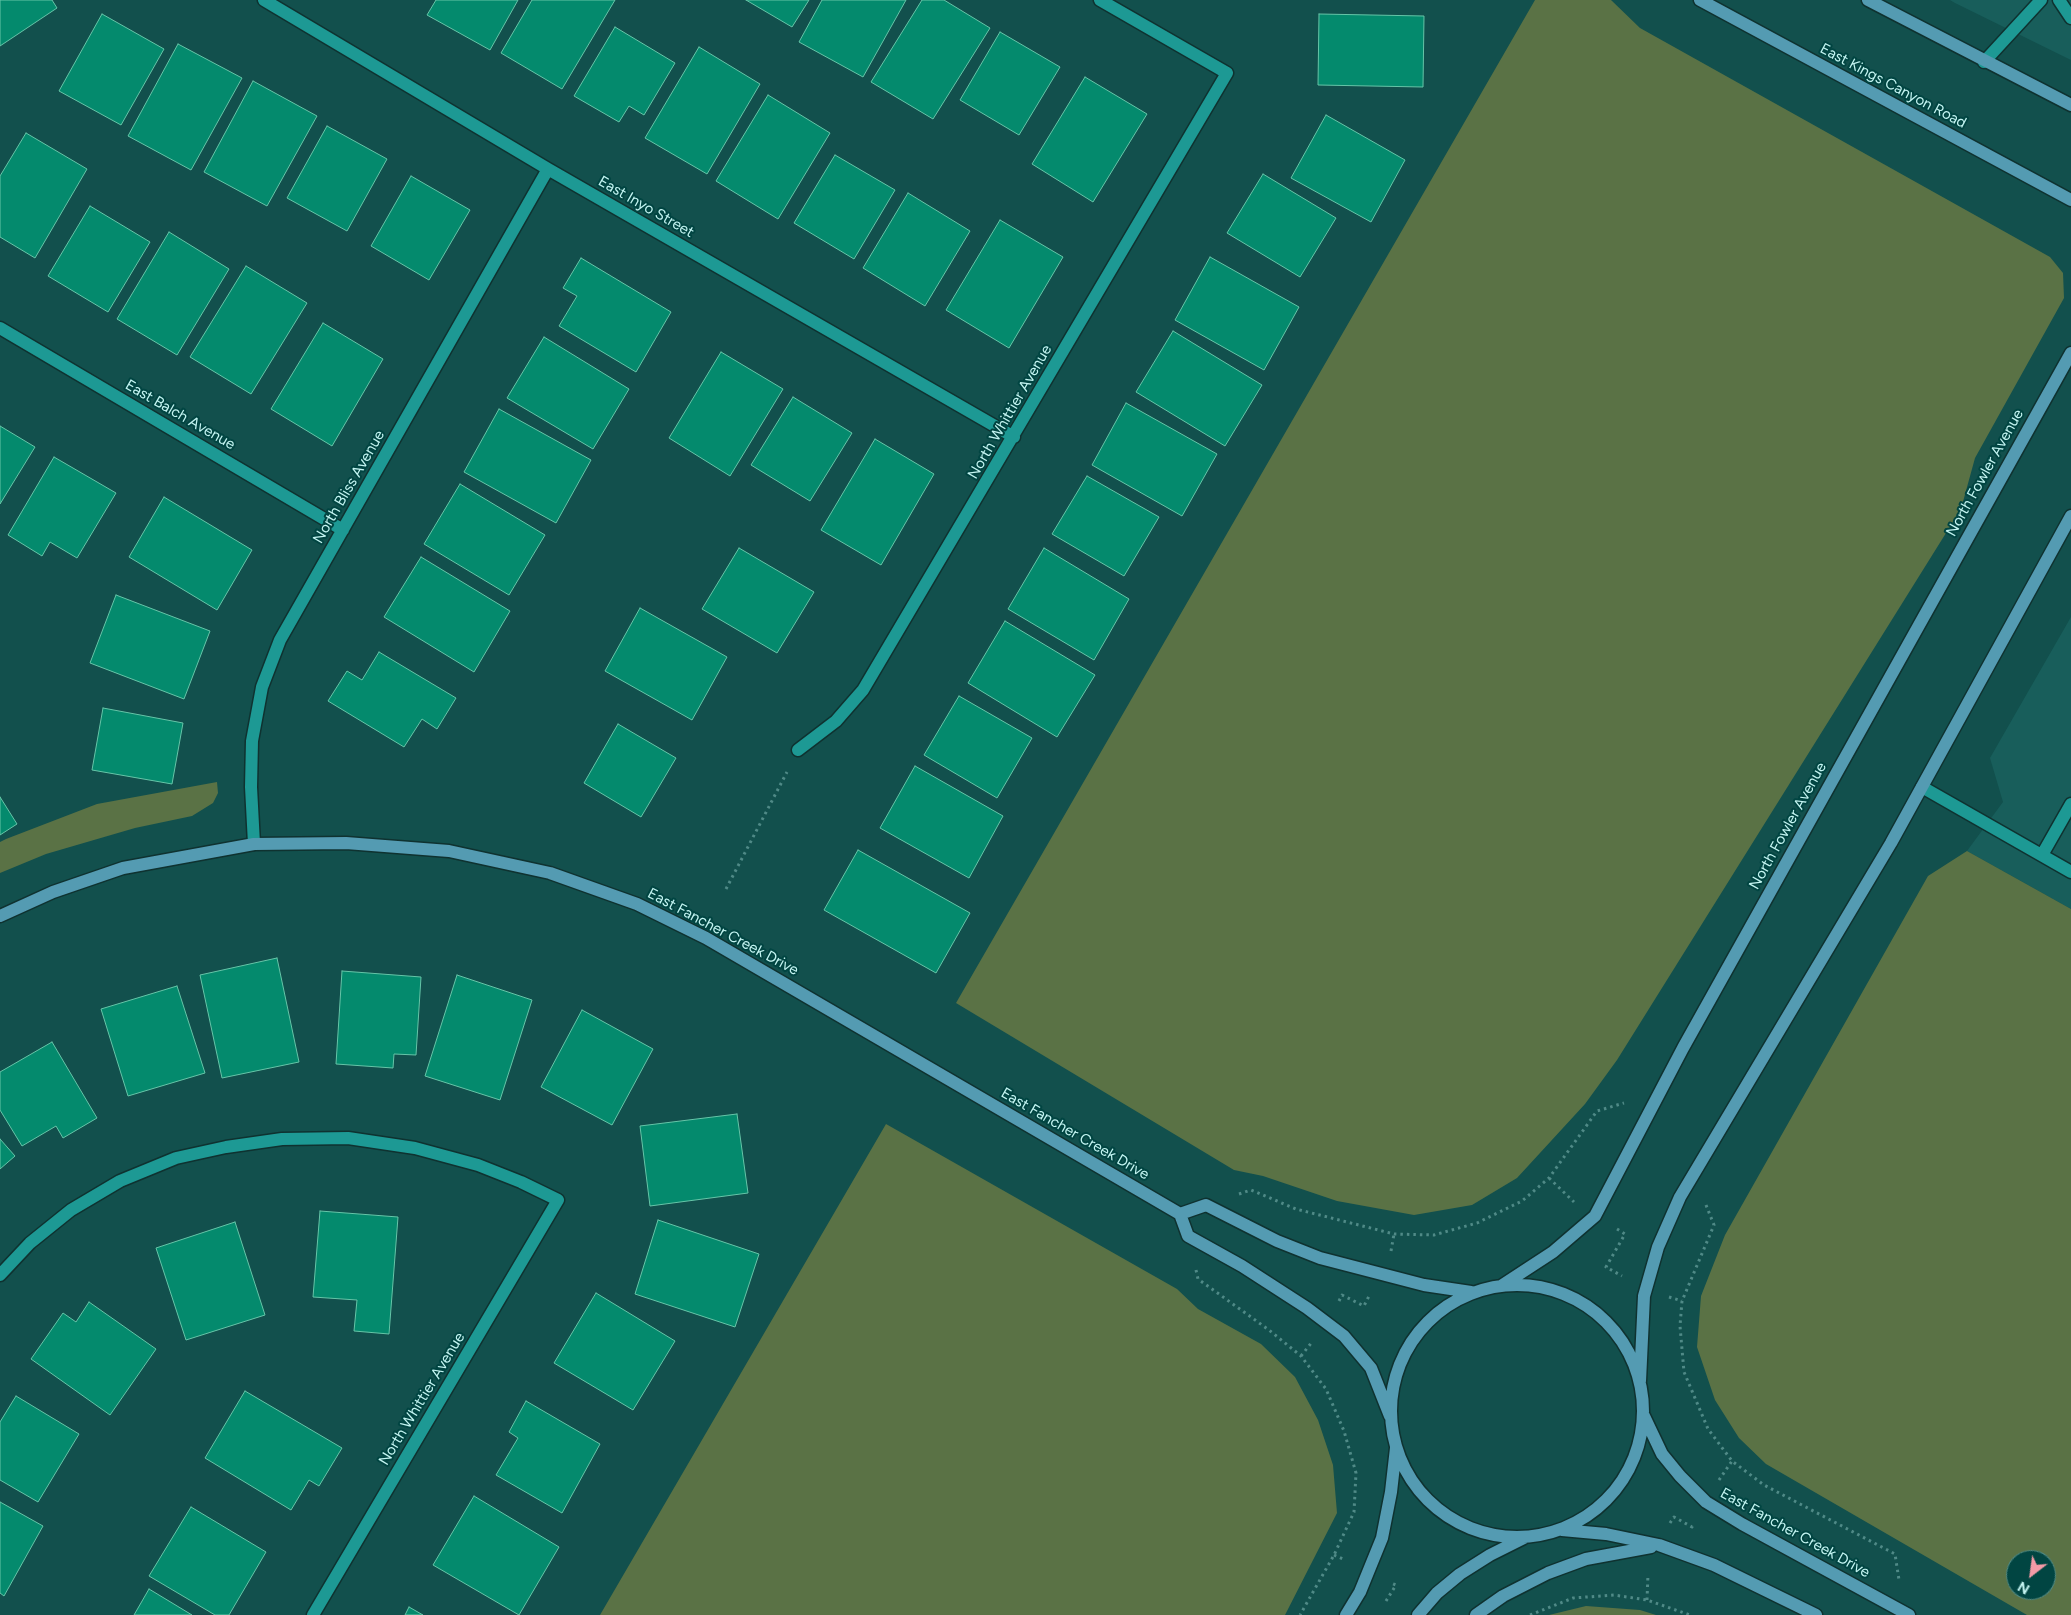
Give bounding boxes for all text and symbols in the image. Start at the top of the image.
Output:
street label: East Kings Canyon Road [1817,40,1969,132]
street label: East Inyo Street [595,172,697,242]
street label: North Whittier Avenue [964,342,1056,482]
street label: East Balch Avenue [122,376,238,454]
street label: North Fowler Avenue [1943,406,2027,540]
street label: North Bliss Avenue [309,427,389,547]
street label: North Fowler Avenue [1746,759,1830,893]
street label: East Fancher Creek Drive [644,885,802,979]
street label: East Fancher Creek Drive [998,1084,1152,1184]
street label: North Whittier Avenue [375,1329,469,1469]
street label: East Fancher Creek Drive [1717,1484,1873,1582]
north arrow [2006,1550,2056,1600]
text: N [2015,1577,2033,1598]

